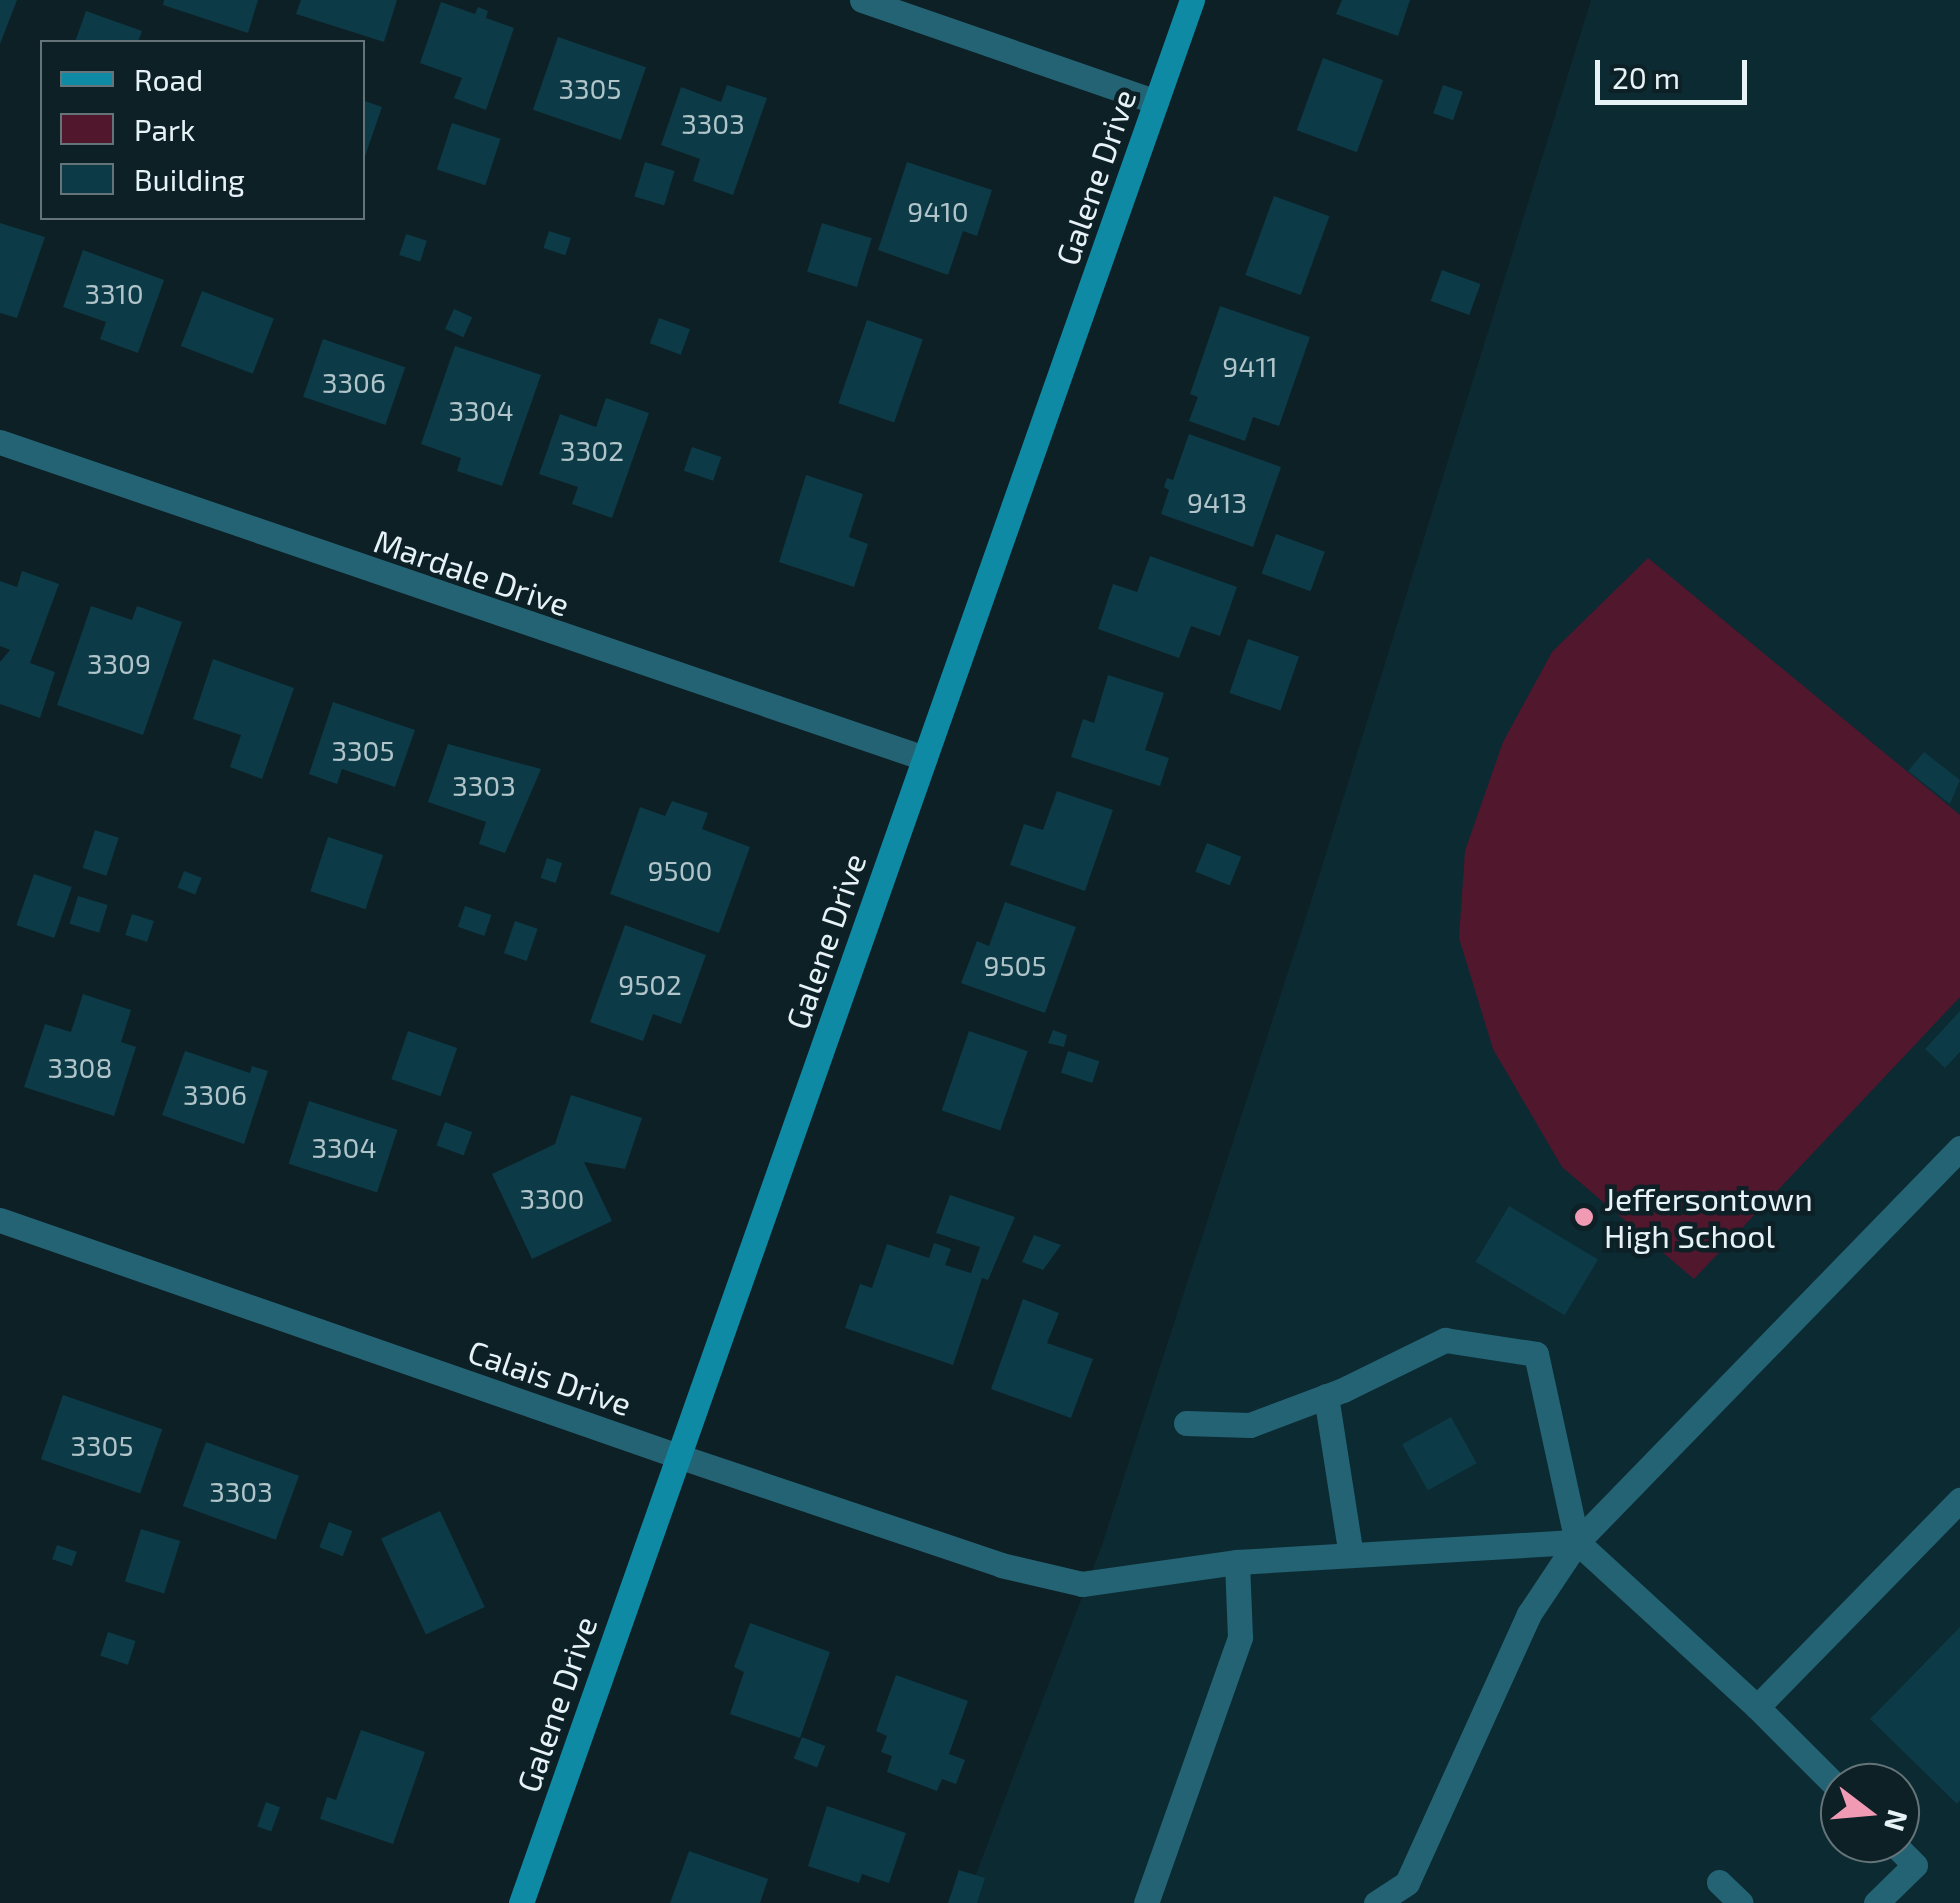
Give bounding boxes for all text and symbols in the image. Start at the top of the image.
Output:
legend [40,40,365,220]
scale bar [1600,40,1752,102]
text: 20 m [1612,59,1680,95]
text: Road [134,61,203,97]
house number: 3305 [558,71,622,105]
street label: Galene Drive [1047,84,1143,270]
house number: 3303 [681,106,745,140]
text: Park [134,111,195,147]
text: Building [134,161,245,197]
house number: 9410 [907,194,969,228]
house number: 3310 [84,276,144,310]
house number: 9411 [1222,349,1278,383]
house number: 3306 [322,365,386,399]
house number: 3304 [448,393,514,427]
house number: 3302 [560,433,624,467]
house number: 9413 [1187,485,1247,519]
street label: Mardale Drive [369,521,575,623]
house number: 3309 [87,646,151,680]
house number: 3305 [331,733,395,767]
house number: 3303 [452,768,516,802]
street label: Galene Drive [777,848,873,1034]
house number: 9500 [648,853,712,887]
house number: 9505 [984,948,1046,982]
house number: 9502 [618,967,682,1001]
house number: 3308 [47,1050,113,1084]
house number: 3306 [183,1077,247,1111]
house number: 3304 [311,1130,377,1164]
place label: Jeffersontown High School [1604,1180,1813,1255]
house number: 3300 [520,1181,584,1215]
marker: Jeffersontown High School [1573,1206,1595,1228]
street label: Calais Drive [463,1331,637,1423]
house number: 3305 [70,1428,134,1462]
house number: 3303 [209,1474,273,1508]
street label: Galene Drive [508,1611,604,1797]
north arrow [1820,1763,1920,1863]
text: N [1878,1806,1916,1835]

